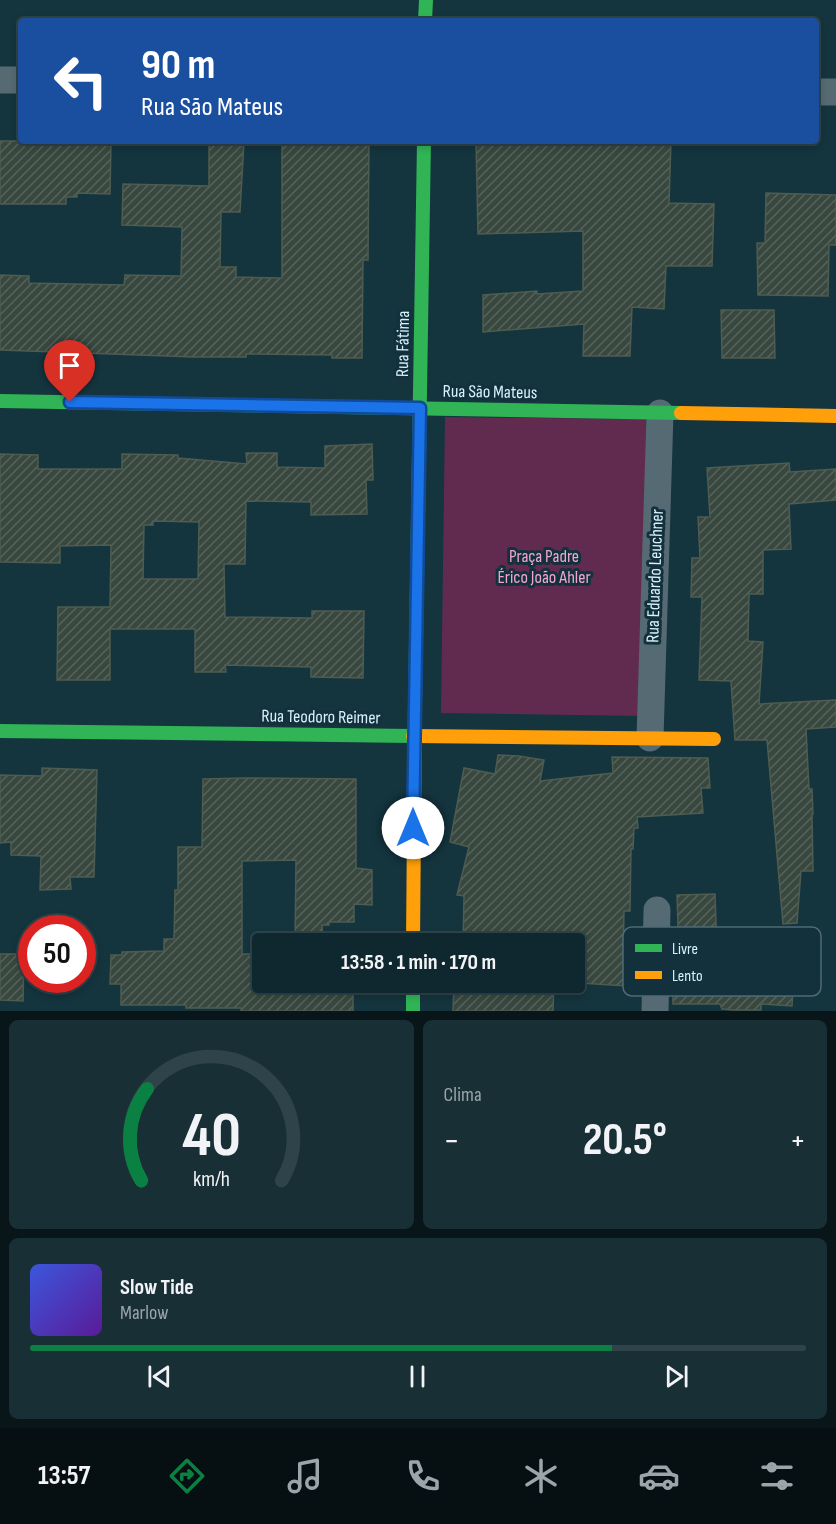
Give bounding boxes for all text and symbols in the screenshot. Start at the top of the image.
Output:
text: 90 m [141,40,215,91]
icon: left [42,42,120,120]
text: Rua São Mateus [141,91,283,123]
street label: Rua Fátima [392,311,414,377]
pin [44,340,95,402]
icon: arrive [53,349,86,382]
street label: Rua São Mateus [442,381,538,403]
street label: Rua Eduardo Leuchner [642,509,668,643]
park label: Praça Padre Érico João Ahler [497,546,591,588]
street label: Rua Teodoro Reimer [261,705,381,729]
position arrow [381,796,445,860]
speed limit sign: 50 [18,915,96,993]
legend [623,927,821,996]
text: Livre [672,940,698,959]
text: 13:58 · 1 min · 170 m [341,949,496,976]
text: Lento [672,967,703,986]
text: Clima [444,1083,482,1107]
text: 40 [182,1099,241,1174]
text: 20.5° [583,1113,667,1168]
text: − [444,1121,460,1161]
text: + [790,1121,806,1161]
text: km/h [193,1168,230,1193]
text: Slow Tide [120,1274,194,1301]
text: Marlow [120,1301,168,1325]
icon: previous [143,1360,176,1393]
icon: pause [401,1360,434,1393]
icon: next [660,1360,693,1393]
icon: directions [166,1455,208,1497]
icon: music [284,1455,326,1497]
icon: phone [402,1455,444,1497]
icon: climate [520,1455,562,1497]
icon: car [638,1455,680,1497]
icon: filters [756,1455,798,1497]
text: 13:57 [38,1460,90,1492]

